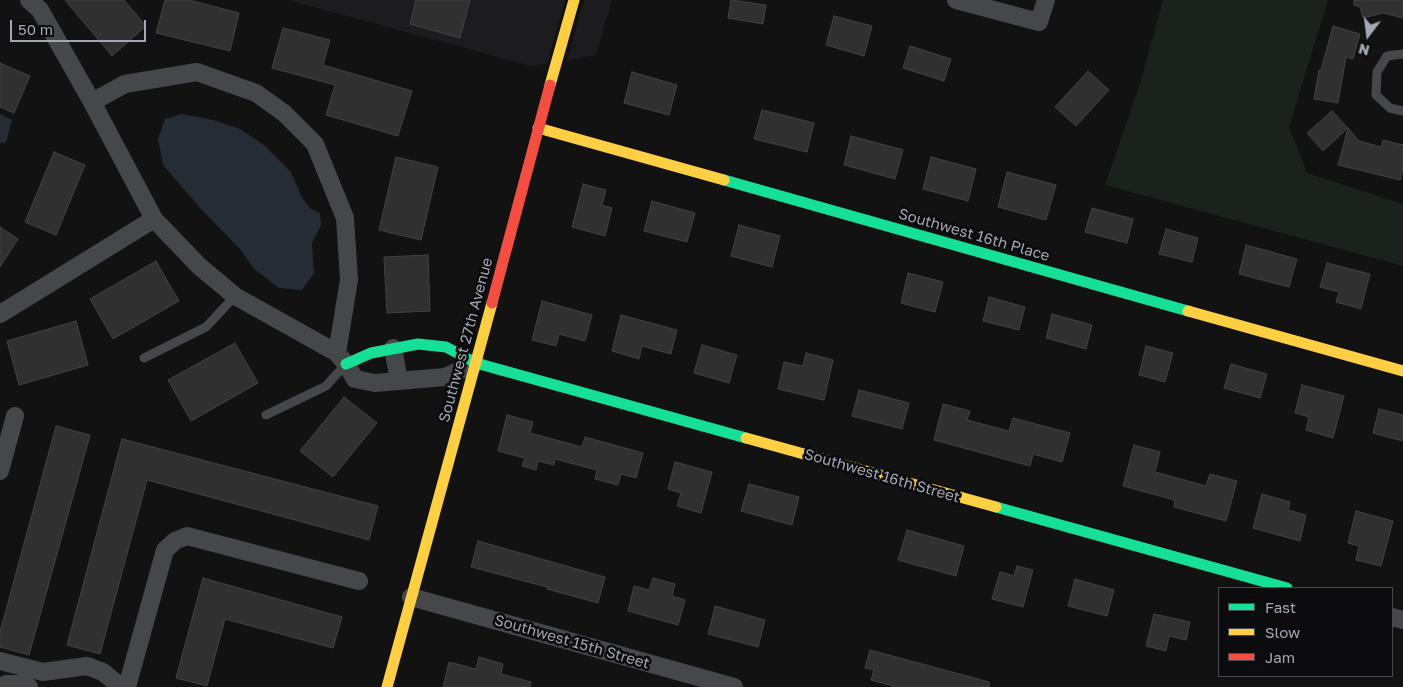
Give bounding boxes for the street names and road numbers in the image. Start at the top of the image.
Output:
street label: Southwest 16th Place [896,205,1052,265]
street label: Southwest 27th Avenue [435,256,497,424]
street label: Southwest 16th Street [802,445,962,507]
street label: Southwest 15th Street [492,611,652,673]

